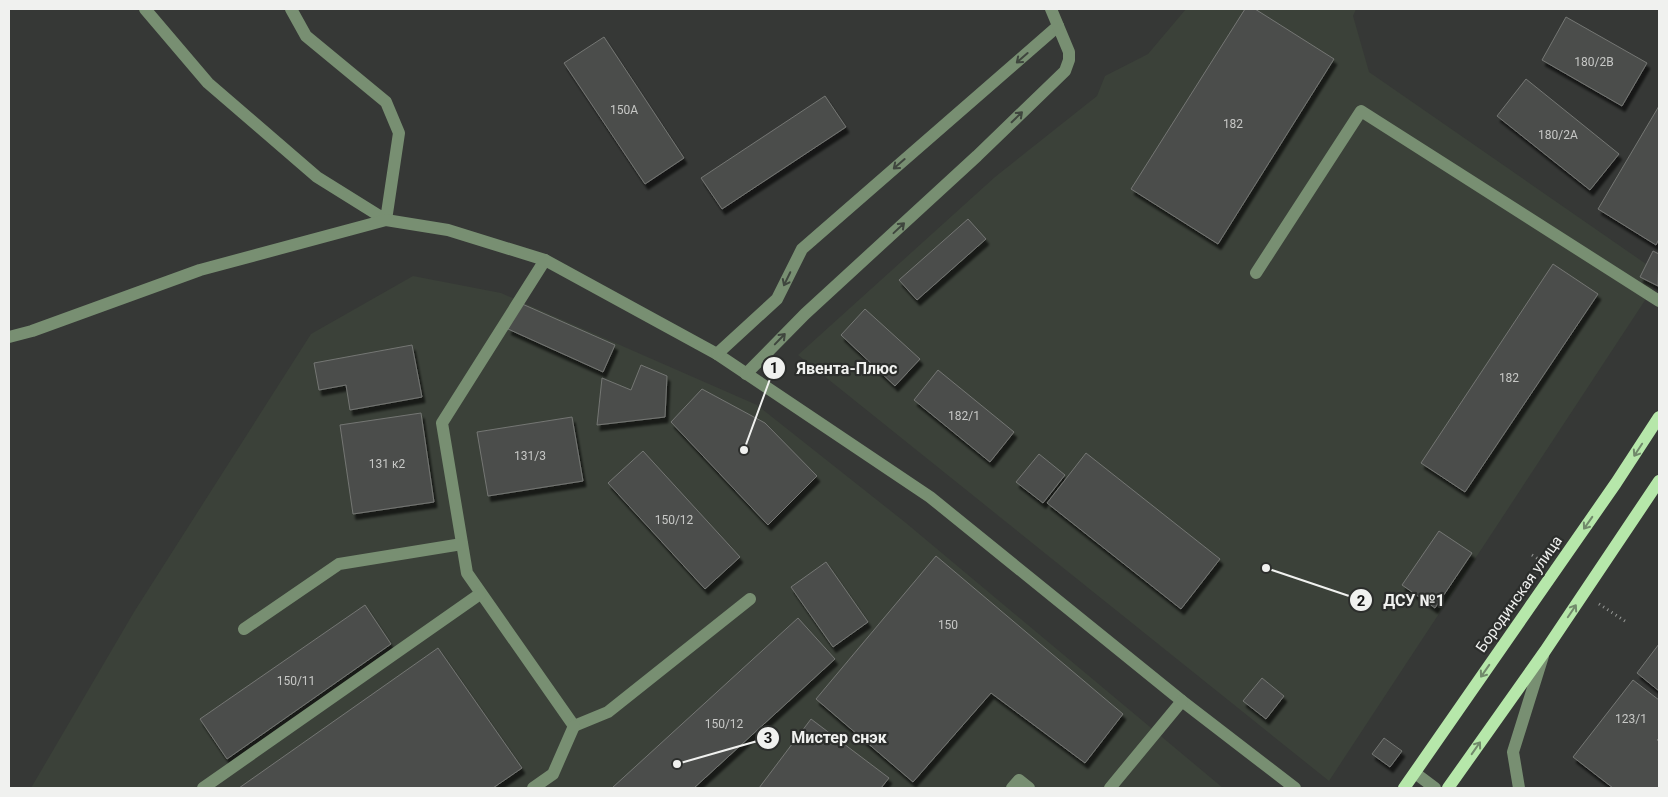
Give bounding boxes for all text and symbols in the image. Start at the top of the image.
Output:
one-way arrow [1015,52,1028,64]
house number: 180/2В [1574,55,1614,69]
house number: 150А [610,103,638,117]
one-way arrow [1011,111,1024,123]
house number: 182 [1223,117,1243,131]
house number: 180/2А [1538,128,1578,142]
one-way arrow [892,159,905,170]
one-way arrow [892,222,905,234]
one-way arrow [782,271,791,286]
one-way arrow [774,333,786,345]
callout: Явента-Плюс [761,352,907,383]
text: 1 [770,359,778,377]
text: Явента-Плюс [796,359,897,378]
house number: 182 [1499,371,1519,385]
house number: 182/1 [948,409,980,423]
one-way arrow [1632,443,1643,457]
house number: 131/3 [514,449,546,463]
house number: 131 к2 [369,457,405,471]
house number: 150/12 [655,513,694,527]
one-way arrow [1583,516,1593,530]
street label: Бородинская улица [1472,532,1566,656]
callout: ДСУ №1 [1348,585,1455,616]
text: ДСУ №1 [1383,591,1445,610]
text: 2 [1357,592,1366,610]
one-way arrow [1567,604,1577,618]
house number: 150 [938,618,958,632]
one-way arrow [1480,664,1490,678]
house number: 150/11 [277,674,315,688]
house number: 123/1 [1615,712,1647,726]
house number: 150/12 [705,717,744,731]
callout: Мистер снэк [756,722,896,753]
text: Мистер снэк [791,728,888,747]
text: 3 [764,729,772,747]
one-way arrow [1471,742,1481,756]

